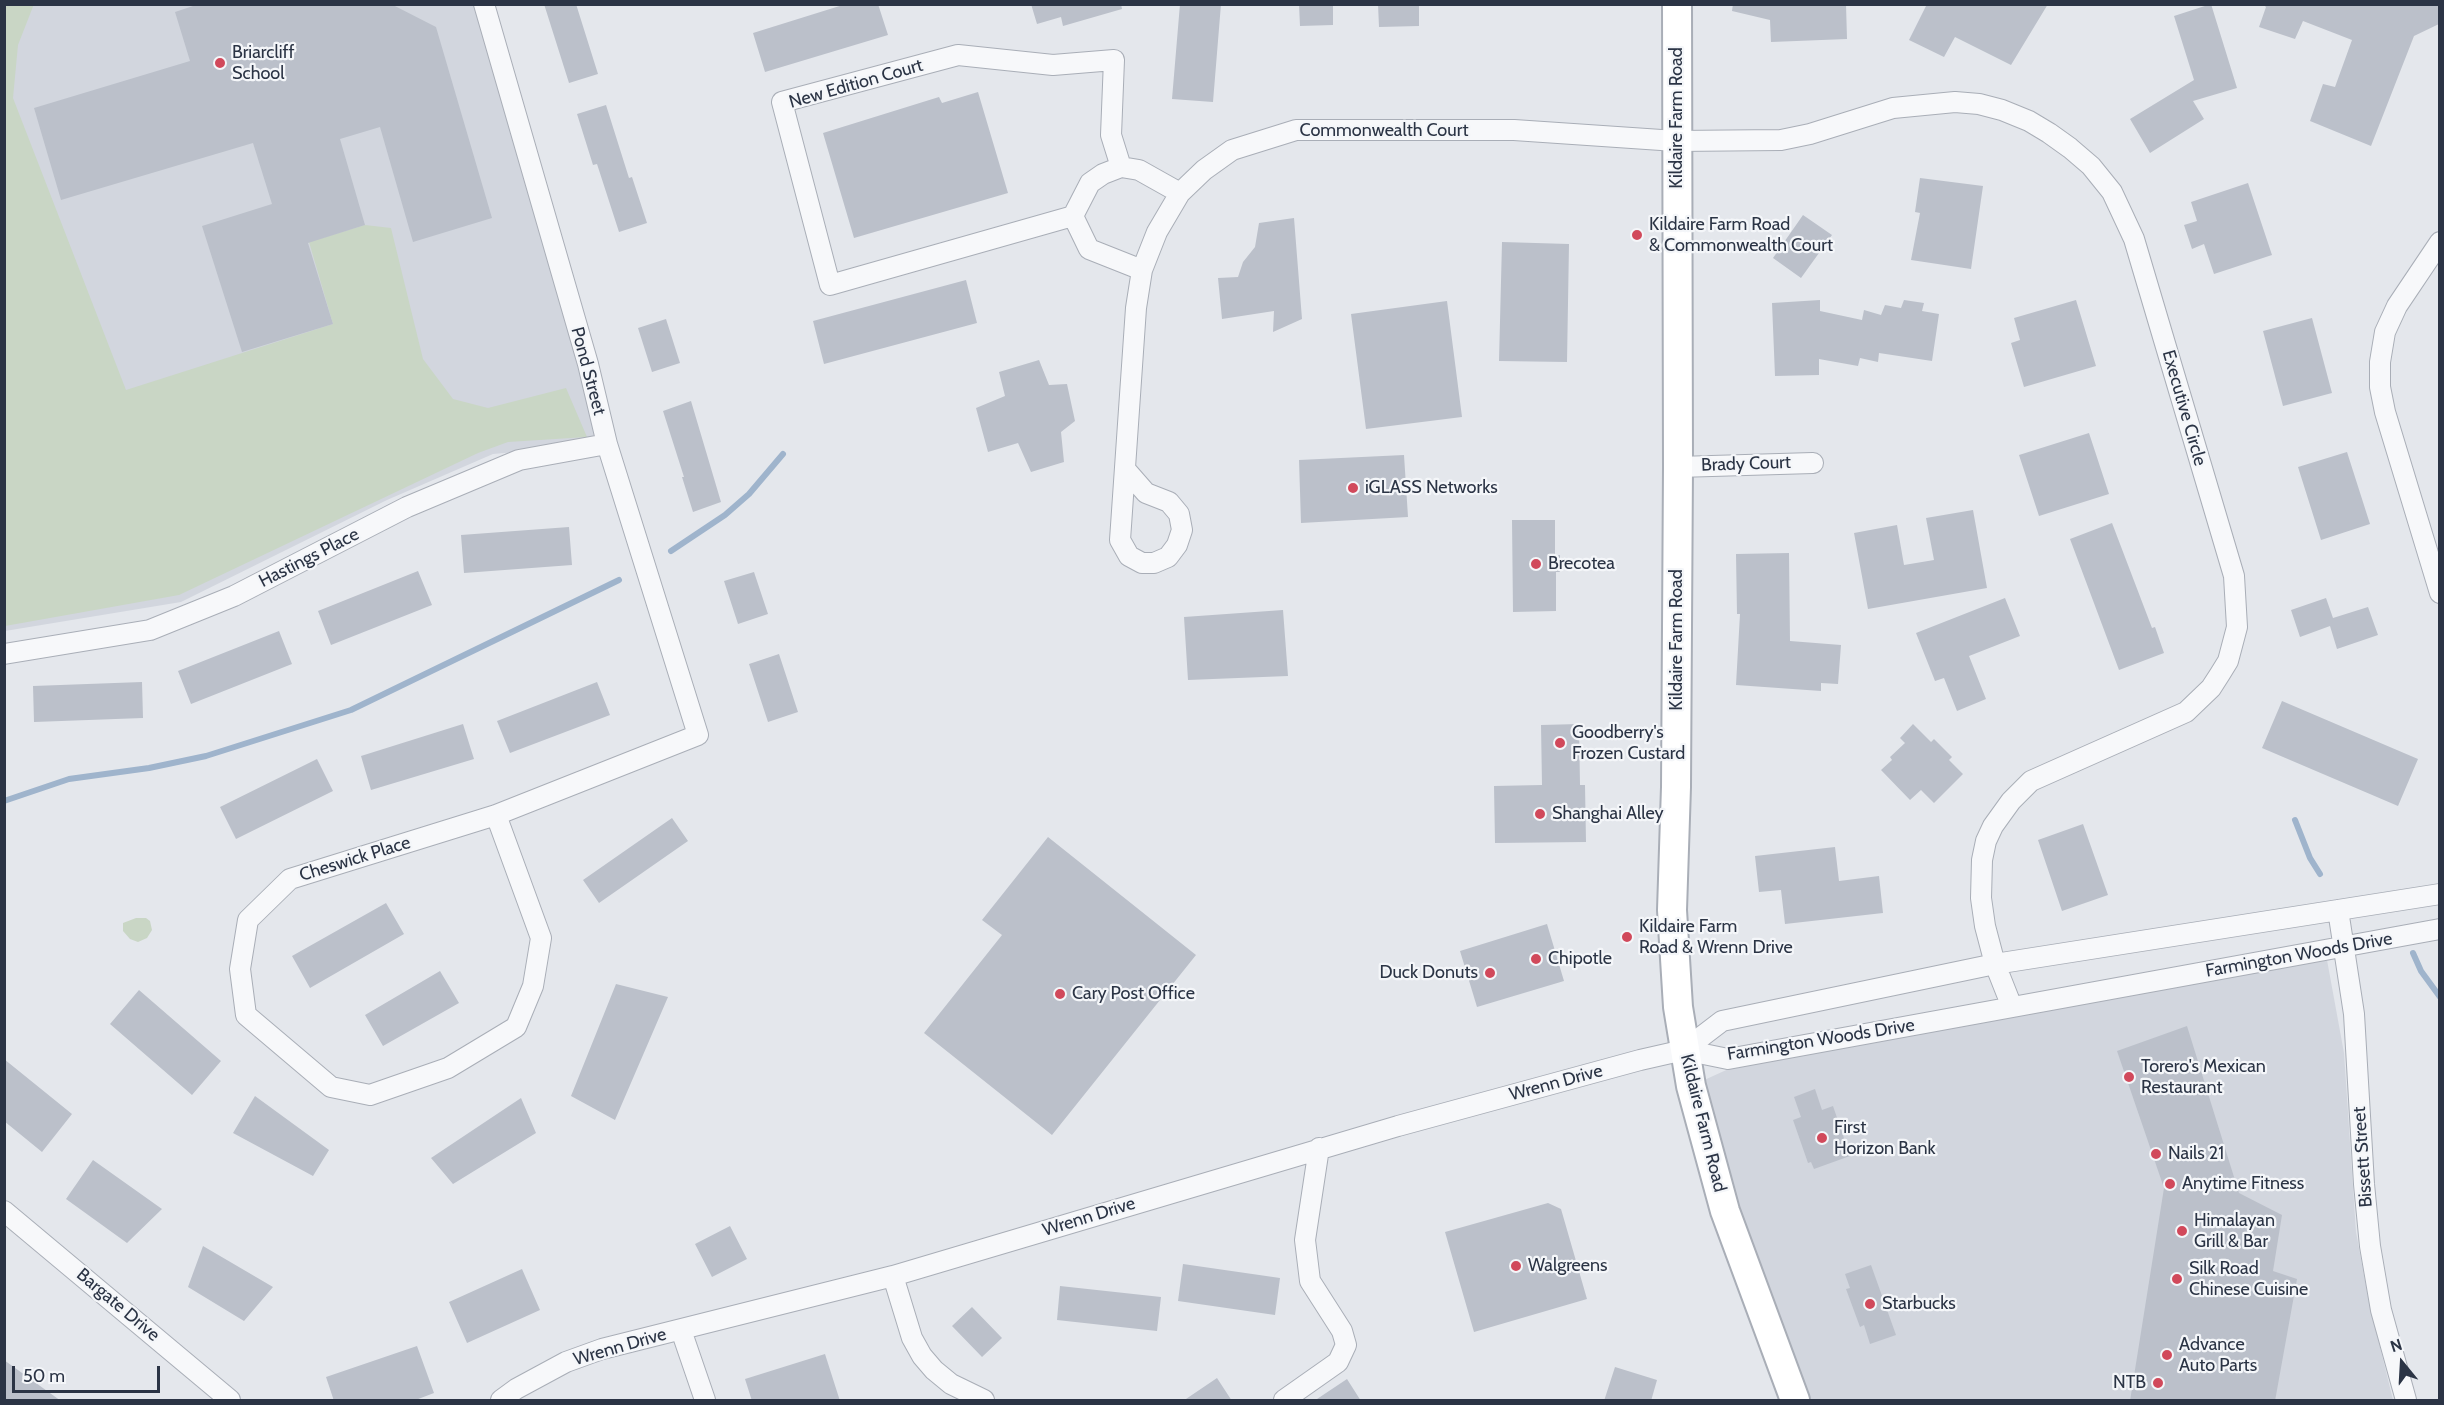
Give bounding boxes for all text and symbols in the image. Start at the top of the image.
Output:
place label: Briarcliff School [232,42,294,84]
street label: Kildaire Farm Road [1666,47,1688,189]
street label: New Edition Court [787,55,925,113]
marker: Briarcliff School [213,56,227,70]
street label: Commonwealth Court [1300,120,1468,142]
place label: Kildaire Farm Road & Commonwealth Court [1649,214,1833,256]
marker: Kildaire Farm Road & Commonwealth Court [1630,228,1644,242]
street label: Pond Street [566,325,610,417]
street label: Executive Circle [2157,348,2211,468]
street label: Brady Court [1701,452,1791,476]
place label: iGLASS Networks [1365,477,1498,499]
marker: iGLASS Networks [1346,481,1360,495]
street label: Hastings Place [255,524,363,592]
place label: Brecotea [1548,553,1615,575]
marker: Brecotea [1529,557,1543,571]
street label: Kildaire Farm Road [1666,569,1688,711]
place label: Goodberry's Frozen Custard [1572,722,1685,764]
marker: Goodberry's Frozen Custard [1553,736,1567,750]
place label: Shanghai Alley [1552,803,1664,825]
marker: Shanghai Alley [1533,807,1547,821]
street label: Cheswick Place [297,832,413,886]
place label: Kildaire Farm Road & Wrenn Drive [1639,916,1793,958]
street label: Farmington Woods Drive [2204,928,2394,982]
marker: Kildaire Farm Road & Wrenn Drive [1620,930,1634,944]
place label: Chipotle [1548,948,1612,970]
marker: Chipotle [1529,952,1543,966]
place label: Duck Donuts [1379,962,1478,984]
marker: Duck Donuts [1483,966,1497,980]
place label: Cary Post Office [1072,983,1195,1005]
marker: Cary Post Office [1053,987,1067,1001]
street label: Farmington Woods Drive [1726,1015,1916,1065]
street label: Kildaire Farm Road [1675,1052,1731,1194]
place label: Torero's Mexican Restaurant [2141,1056,2266,1098]
street label: Wrenn Drive [1507,1060,1605,1106]
marker: Torero's Mexican Restaurant [2122,1070,2136,1084]
street label: Bissett Street [2349,1106,2377,1208]
place label: First Horizon Bank [1834,1117,1936,1160]
marker: First Horizon Bank [1815,1131,1829,1145]
place label: Nails 21 [2168,1143,2224,1165]
marker: Nails 21 [2149,1147,2163,1161]
place label: Anytime Fitness [2182,1173,2304,1195]
marker: Anytime Fitness [2163,1177,2177,1191]
street label: Wrenn Drive [1040,1193,1138,1241]
place label: Himalayan Grill & Bar [2194,1210,2275,1252]
marker: Himalayan Grill & Bar [2175,1224,2189,1238]
place label: Walgreens [1528,1255,1608,1277]
place label: Silk Road Chinese Cuisine [2189,1258,2308,1300]
marker: Walgreens [1509,1259,1523,1273]
street label: Bargate Drive [72,1264,164,1346]
marker: Silk Road Chinese Cuisine [2170,1272,2184,1286]
place label: Starbucks [1882,1293,1956,1315]
marker: Starbucks [1863,1297,1877,1311]
street label: Wrenn Drive [571,1323,669,1371]
north arrow [2372,1333,2432,1393]
place label: Advance Auto Parts [2179,1334,2257,1376]
text: N [2388,1335,2405,1356]
marker: Advance Auto Parts [2160,1348,2174,1362]
scale bar [15,1354,164,1392]
text: 50 m [23,1365,65,1387]
place label: NTB [2113,1372,2146,1394]
marker: NTB [2151,1376,2165,1390]

